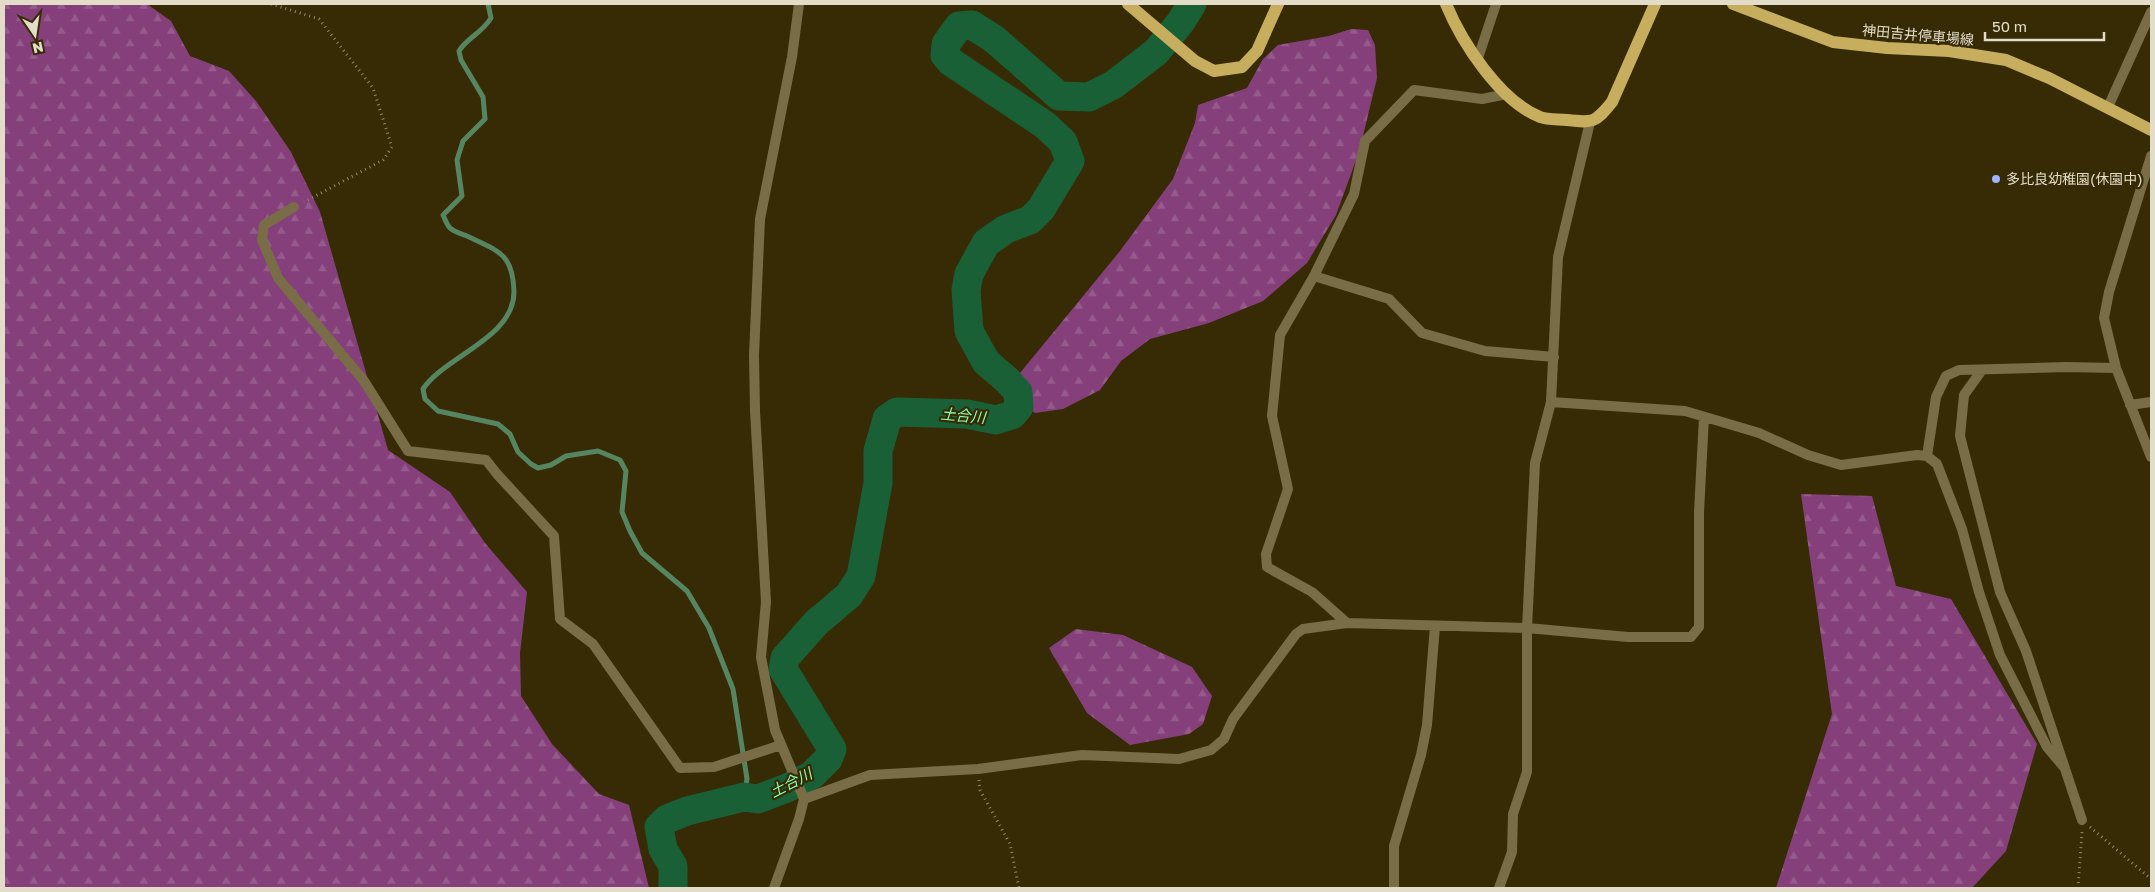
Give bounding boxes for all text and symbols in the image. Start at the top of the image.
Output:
north arrow [10,10,60,60]
scale bar [1985,10,2104,42]
text: 50 m [1992,17,2027,35]
street label: 神田吉井停車場線 [1862,21,1975,48]
text: N [31,39,45,58]
place label: 多比良幼稚園(休園中) [2006,170,2143,187]
marker: 多比良幼稚園(休園中) [1990,173,2002,185]
water label: 土合川 [940,404,988,426]
water label: 土合川 [766,763,816,800]

